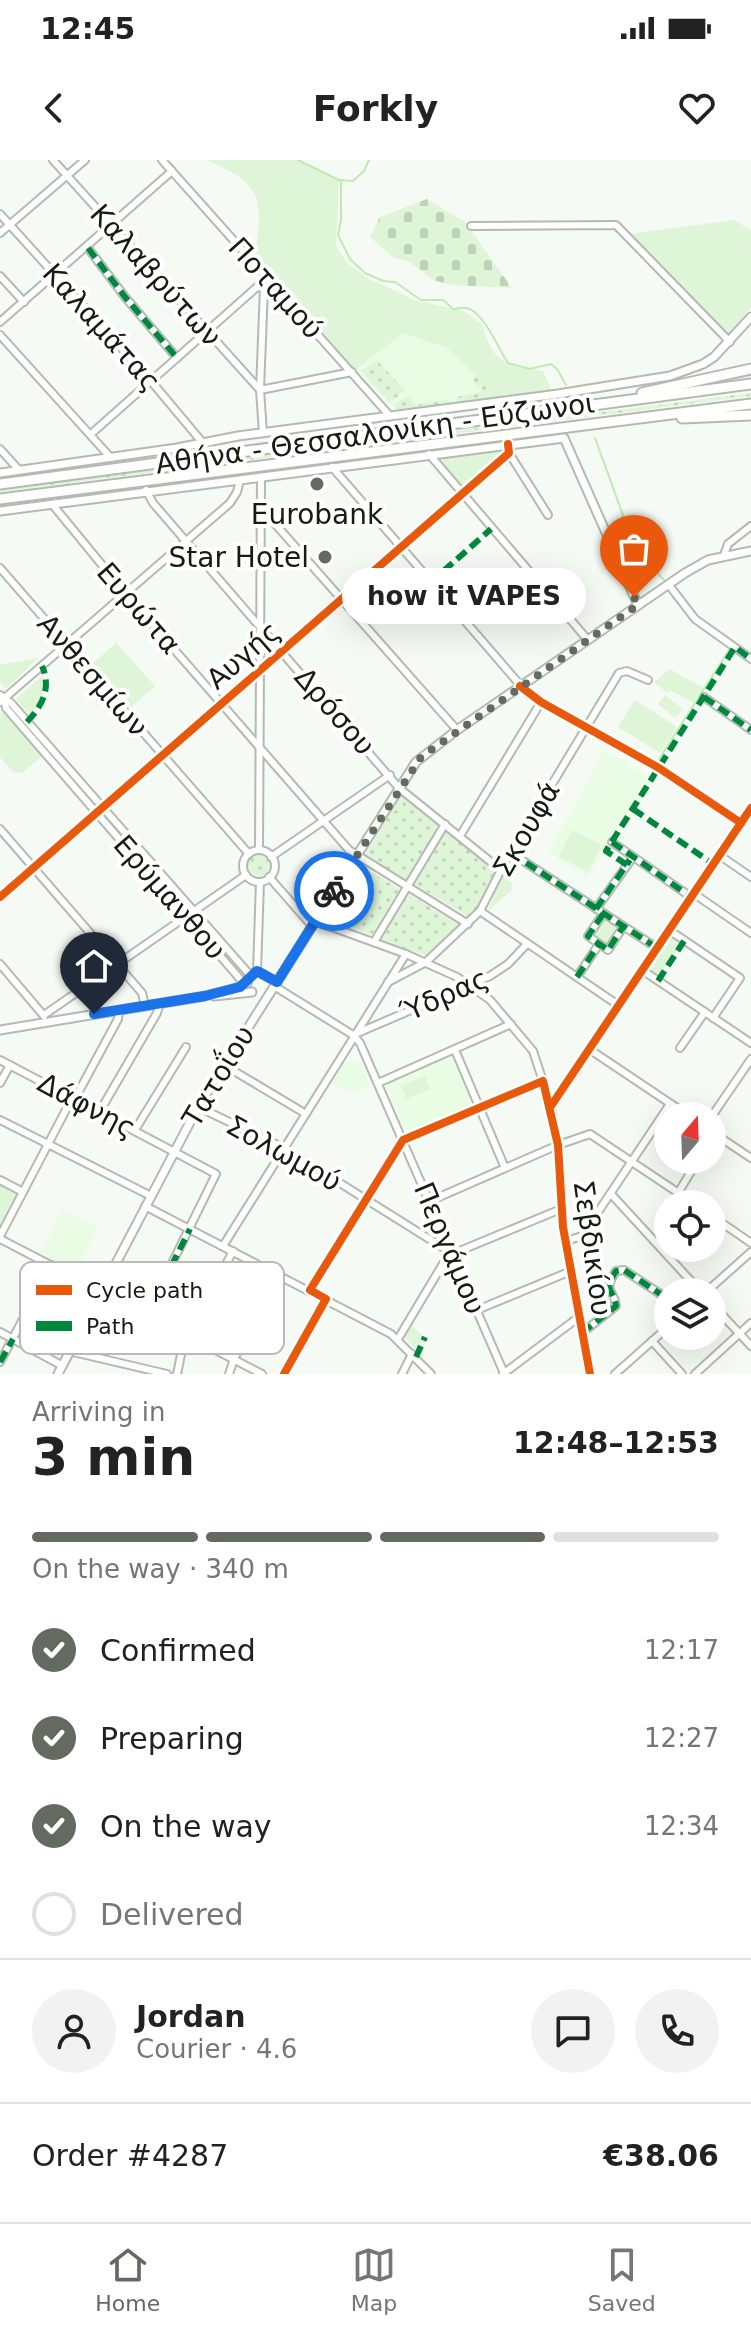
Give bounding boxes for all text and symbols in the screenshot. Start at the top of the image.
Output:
text: 12:45 [40,11,136,46]
icon: back [32,86,76,130]
icon: heart [675,86,719,130]
text: Forkly [313,88,438,129]
street label: Καλαβρύτων [83,198,228,353]
street label: Ποταμού [222,231,330,346]
street label: Καλαμάτας [36,257,167,398]
street label: Αθήνα - Θεσσαλονίκη - Εύζωνοι [153,386,597,481]
marker: Eurobank [308,475,326,493]
place label: Eurobank [251,498,384,531]
pin [600,515,668,597]
icon: bag [612,527,656,571]
place label: Star Hotel [169,541,309,574]
marker: Star Hotel [316,548,334,566]
street label: Ευρώτα [90,556,187,661]
callout: how it VAPES [342,569,586,625]
text: how it VAPES [367,581,561,611]
street label: Ανθεσμίων [31,607,155,743]
street label: Αυγής [200,615,287,696]
street label: Δρόσου [288,661,382,762]
street label: Σκουφά [486,776,567,883]
street label: Ερύμανθου [107,828,233,966]
courier [294,851,374,931]
icon: bike [312,869,356,913]
pin [60,932,128,1014]
icon: home [72,944,116,988]
street label: Ύδρας [394,961,493,1030]
street label: Τατοΐου [173,1019,262,1134]
street label: Δάφνης [32,1066,141,1145]
north arrow [654,1102,726,1174]
map controls [654,1102,726,1350]
street label: Σολωμού [221,1108,347,1198]
street label: Περγάμου [407,1177,492,1319]
street label: Σεβδικίου [567,1178,618,1318]
button: locate [654,1190,726,1262]
legend [20,1262,284,1354]
text: Cycle path [86,1278,203,1303]
button: layers [654,1278,726,1350]
text: Path [86,1314,134,1339]
text: Arriving in [32,1397,166,1427]
text: 12:48–12:53 [513,1425,719,1460]
text: 3 min [32,1427,195,1487]
text: On the way · 340 m [32,1554,289,1584]
icon: check [32,1628,76,1672]
text: Confirmed [100,1633,256,1668]
text: 12:17 [644,1635,719,1665]
icon: check [32,1716,76,1760]
text: Preparing [100,1721,244,1756]
text: 12:27 [644,1723,719,1753]
icon: check [32,1804,76,1848]
text: On the way [100,1809,272,1844]
text: 12:34 [644,1811,719,1841]
text: Delivered [100,1897,244,1932]
button: person [32,1989,116,2073]
button: chat [531,1989,615,2073]
button: phone [635,1989,719,2073]
text: Jordan [136,1999,246,2034]
text: Courier · 4.6 [136,2034,297,2064]
text: Order #4287 [32,2138,228,2173]
text: €38.06 [603,2138,719,2173]
tab: Home [95,2243,160,2316]
tab: Map [351,2243,397,2316]
tab: Saved [588,2243,656,2316]

